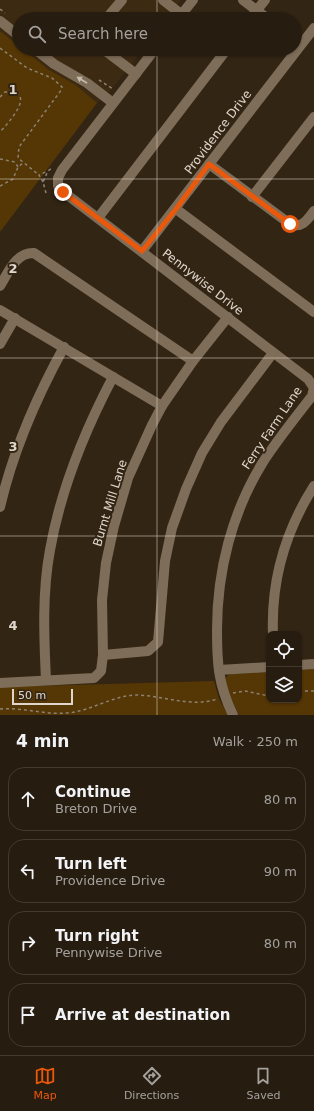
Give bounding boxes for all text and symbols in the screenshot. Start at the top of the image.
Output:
search box [12,12,302,56]
icon: search [26,23,48,45]
text: Search here [58,25,148,43]
one-way arrow [76,77,88,84]
text: 1 [8,82,18,97]
street label: Providence Drive [182,87,254,177]
route end [54,183,72,201]
route start [281,215,299,233]
street label: Pennywise Drive [160,246,246,318]
text: 2 [8,261,18,276]
street label: Ferry Farm Lane [239,384,305,472]
text: 3 [8,439,18,454]
street label: Burnt Mill Lane [90,458,130,548]
text: 4 [8,618,18,633]
map controls [266,631,302,703]
button: locate [266,631,302,667]
button: layers [266,667,302,703]
scale bar [12,687,73,706]
text: 50 m [18,689,46,702]
text: 4 min [16,731,69,751]
text: Walk · 250 m [213,734,298,749]
text: Continue [55,783,131,801]
icon: ahead [17,788,39,810]
text: 80 m [264,792,297,807]
text: Breton Drive [55,801,137,816]
text: Turn left [55,855,127,873]
icon: left [17,860,39,882]
text: 90 m [264,864,297,879]
text: Providence Drive [55,873,165,888]
text: Turn right [55,927,139,945]
icon: right [17,932,39,954]
text: 80 m [264,936,297,951]
text: Pennywise Drive [55,945,162,960]
icon: arrive [17,1004,39,1026]
text: Arrive at destination [55,1006,230,1024]
tab: Map [34,1065,57,1102]
tab: Directions [124,1065,179,1102]
tab: Saved [246,1065,280,1102]

